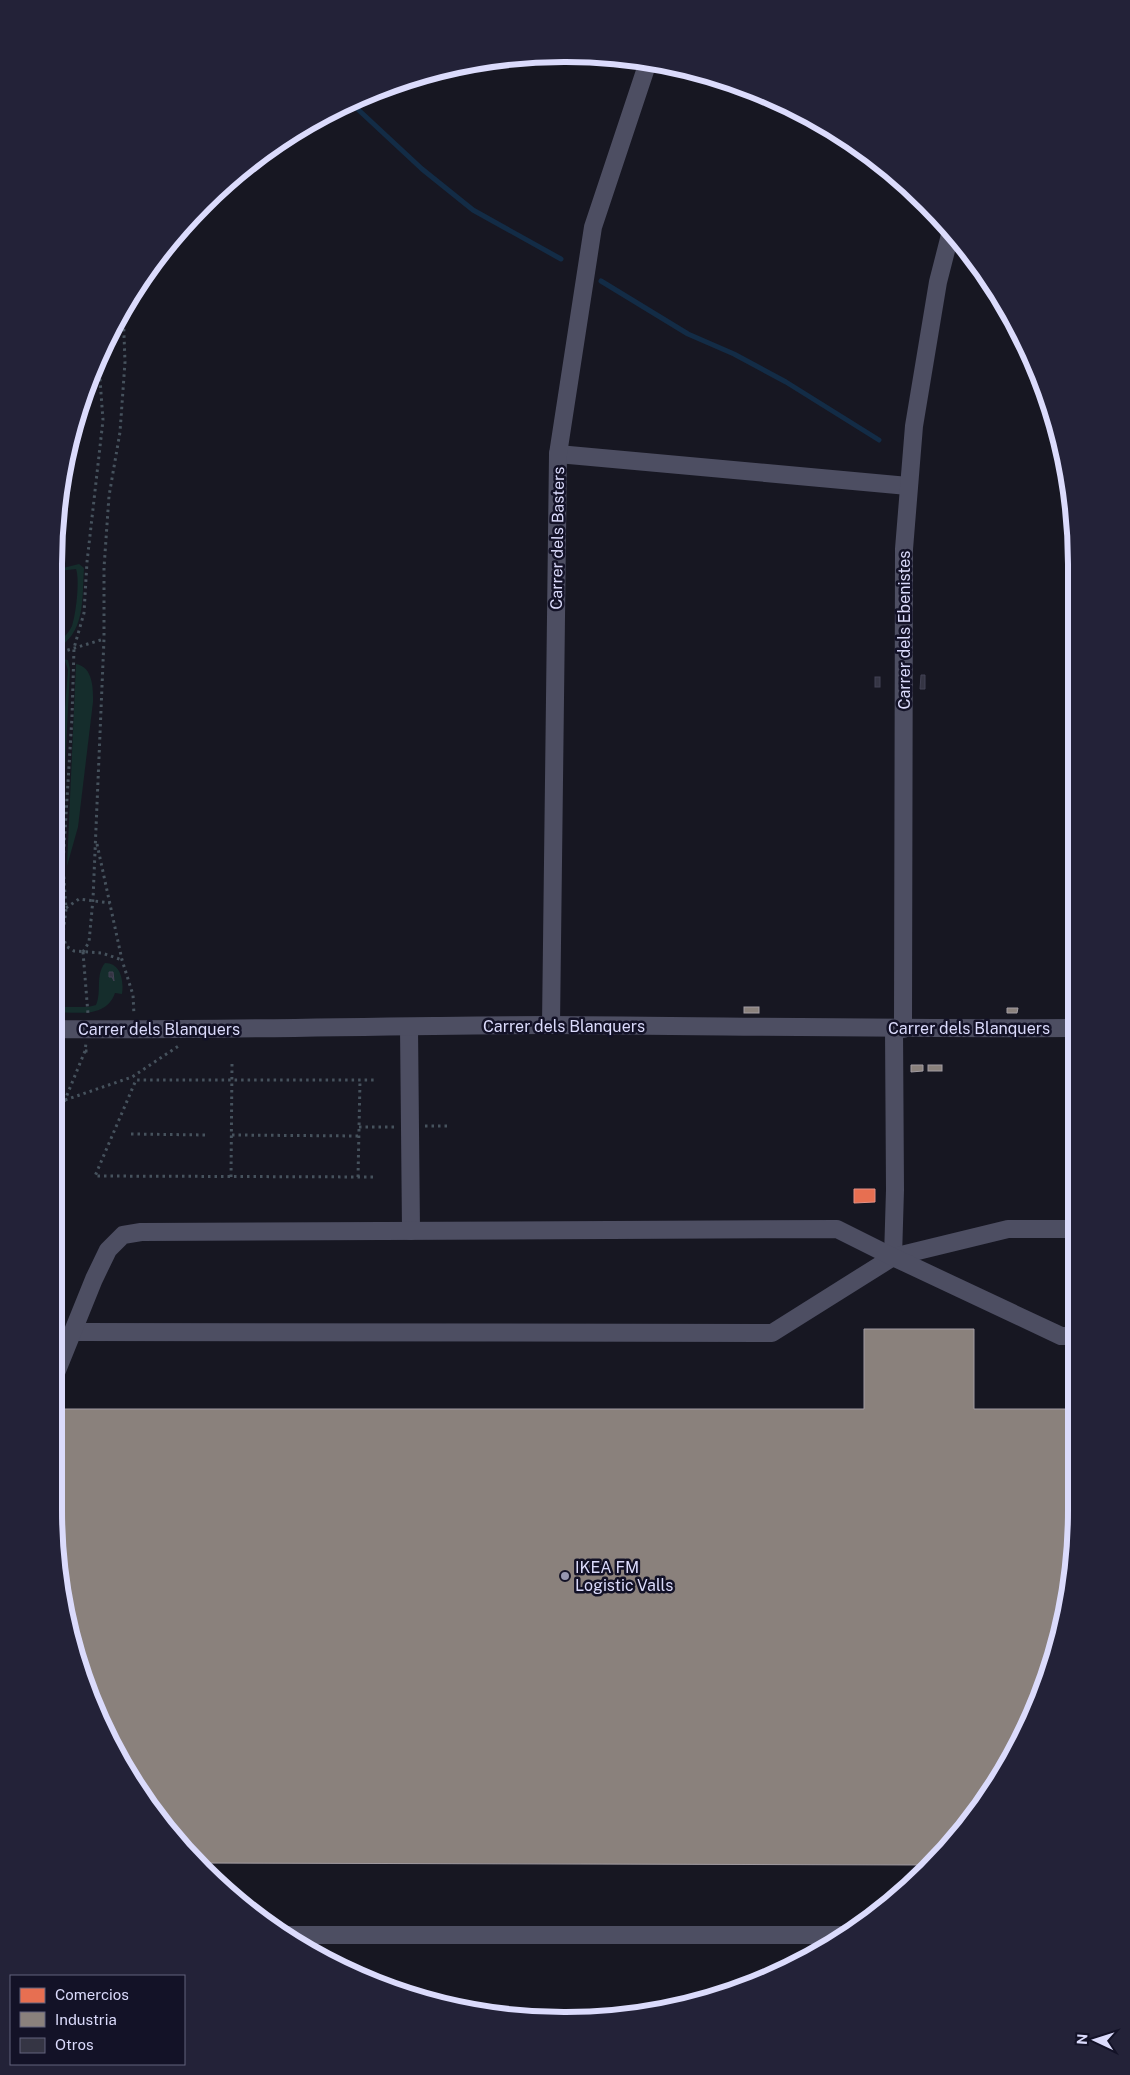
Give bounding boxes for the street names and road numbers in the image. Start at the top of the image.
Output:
street label: Carrer dels Basters [547,466,568,610]
street label: Carrer dels Ebenistes [895,551,914,709]
street label: Carrer dels Blanquers [483,1017,645,1036]
street label: Carrer dels Blanquers [888,1019,1050,1038]
street label: Carrer dels Blanquers [78,1020,240,1039]

